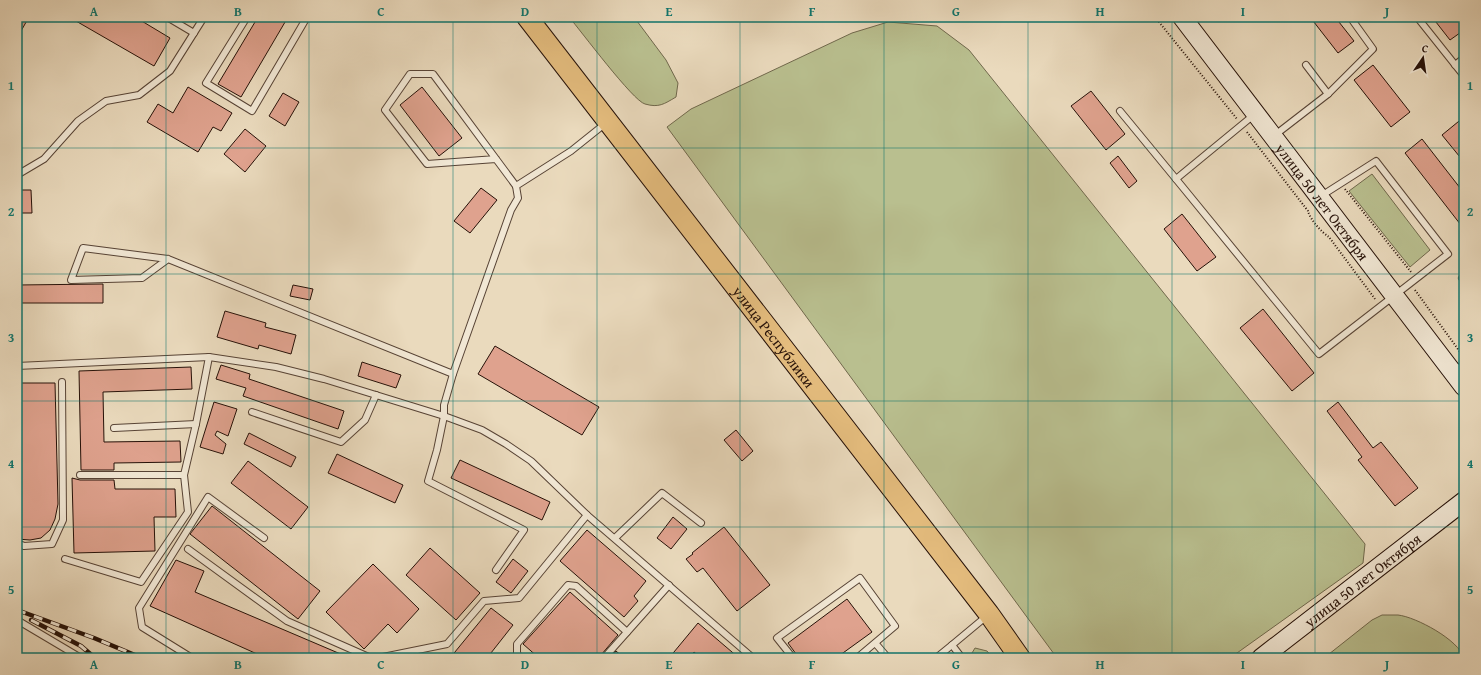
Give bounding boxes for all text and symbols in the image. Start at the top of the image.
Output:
text: A [90,2,99,21]
text: B [234,2,242,21]
text: C [377,2,385,21]
text: D [521,2,529,21]
text: E [666,2,673,21]
text: F [809,2,816,21]
text: G [952,2,960,21]
text: H [1095,2,1105,21]
text: I [1241,2,1245,21]
text: J [1383,2,1390,21]
north arrow [1403,38,1443,78]
text: С [1420,40,1430,57]
text: 1 [8,76,14,95]
text: 1 [1467,76,1473,95]
street label: улица 50 лет Октября [1270,138,1374,265]
text: 2 [8,202,15,221]
text: 2 [1467,202,1474,221]
street label: улица Республики [728,280,820,392]
text: 3 [8,328,14,347]
text: 3 [1467,328,1473,347]
text: 4 [8,454,15,473]
text: 4 [1467,454,1474,473]
street label: улица 50 лет Октября [1299,527,1425,632]
text: 5 [8,580,15,599]
text: 5 [1467,580,1474,599]
text: A [90,655,99,674]
text: B [234,655,242,674]
text: C [377,655,385,674]
text: D [521,655,529,674]
text: E [666,655,673,674]
text: F [809,655,816,674]
text: G [952,655,960,674]
text: H [1095,655,1105,674]
text: I [1241,655,1245,674]
text: J [1383,655,1390,674]

